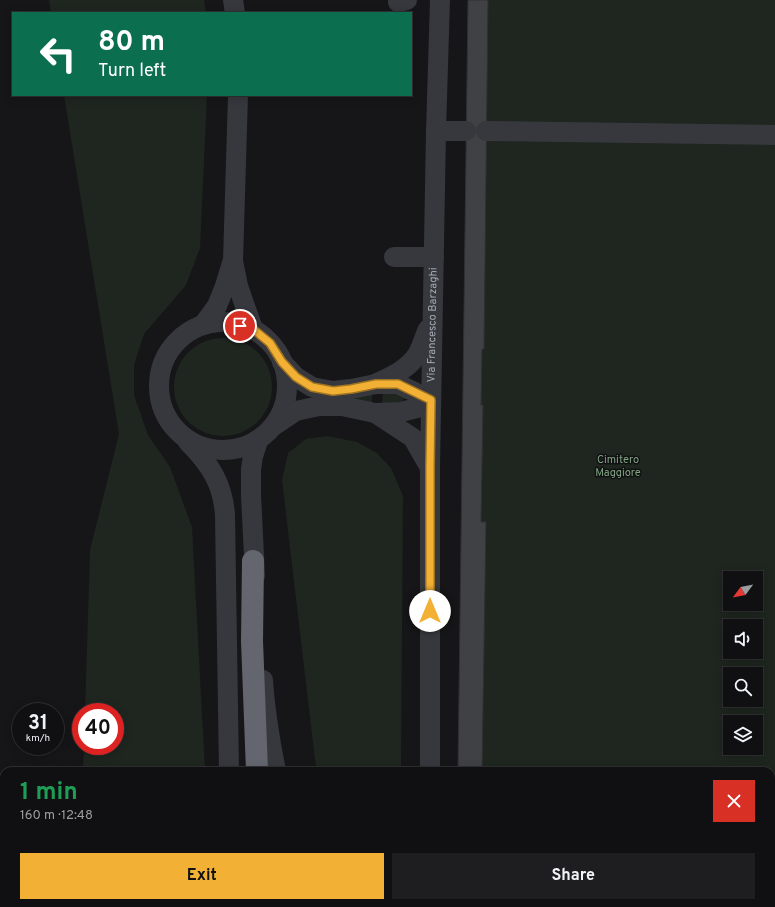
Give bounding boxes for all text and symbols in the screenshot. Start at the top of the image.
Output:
text: 80 m [98,25,165,61]
icon: left [32,28,84,80]
text: Turn left [98,60,166,83]
street label: Via Francesco Barzaghi [425,267,441,383]
pin [223,309,257,343]
icon: arrive [229,315,251,337]
park label: Cimitero Maggiore [595,453,641,480]
north arrow [723,571,763,611]
map controls [723,571,763,755]
position arrow [409,590,451,632]
button: sound [723,619,763,659]
button: search [723,667,763,707]
speed limit sign: 40 [72,703,124,755]
text: 31 [28,711,48,737]
button: layers [723,715,763,755]
text: km/h [26,732,50,745]
text: 1 min [20,778,78,808]
button: close [713,780,755,822]
text: 160 m · 12:48 [20,808,93,824]
button: Exit [20,853,384,899]
button: Share [392,853,755,899]

